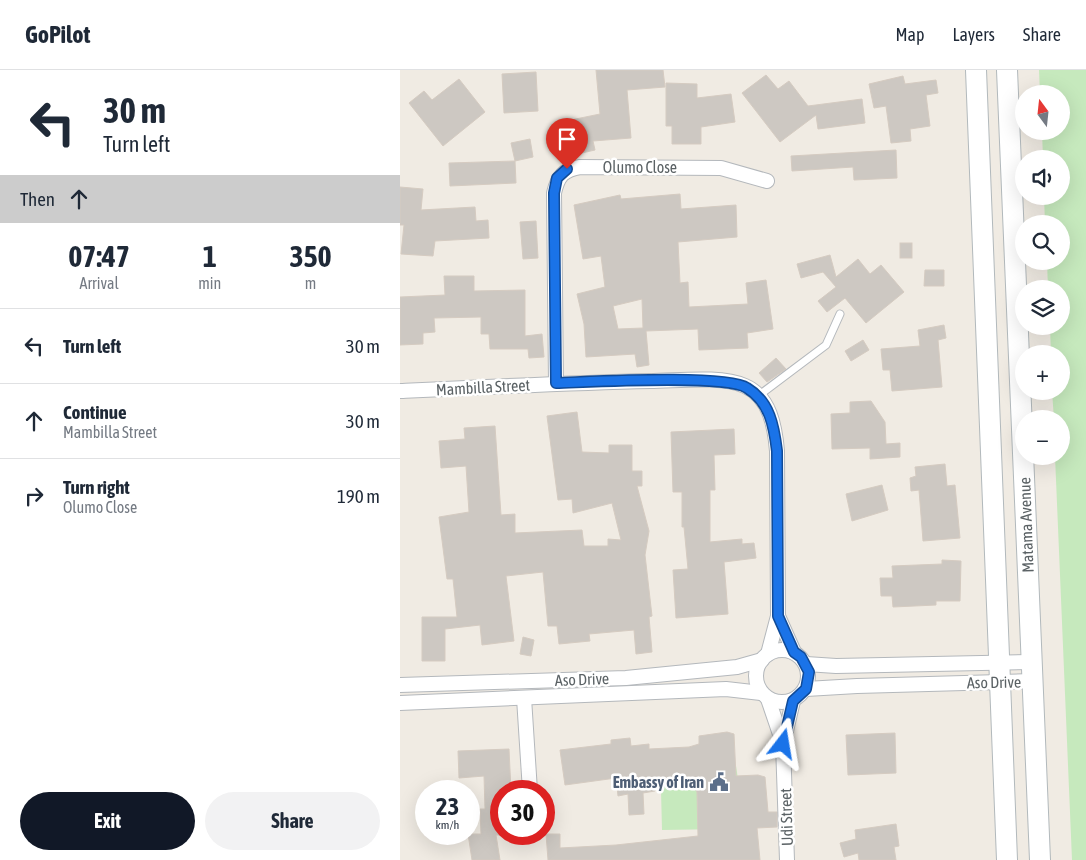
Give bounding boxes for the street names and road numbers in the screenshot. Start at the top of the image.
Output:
street label: Olumo Close [603,158,677,176]
street label: Mambilla Street [436,376,531,398]
street label: Matama Avenue [1015,477,1037,573]
street label: Aso Drive [555,669,609,689]
street label: Aso Drive [967,673,1021,691]
street label: Udi Street [776,787,796,846]

